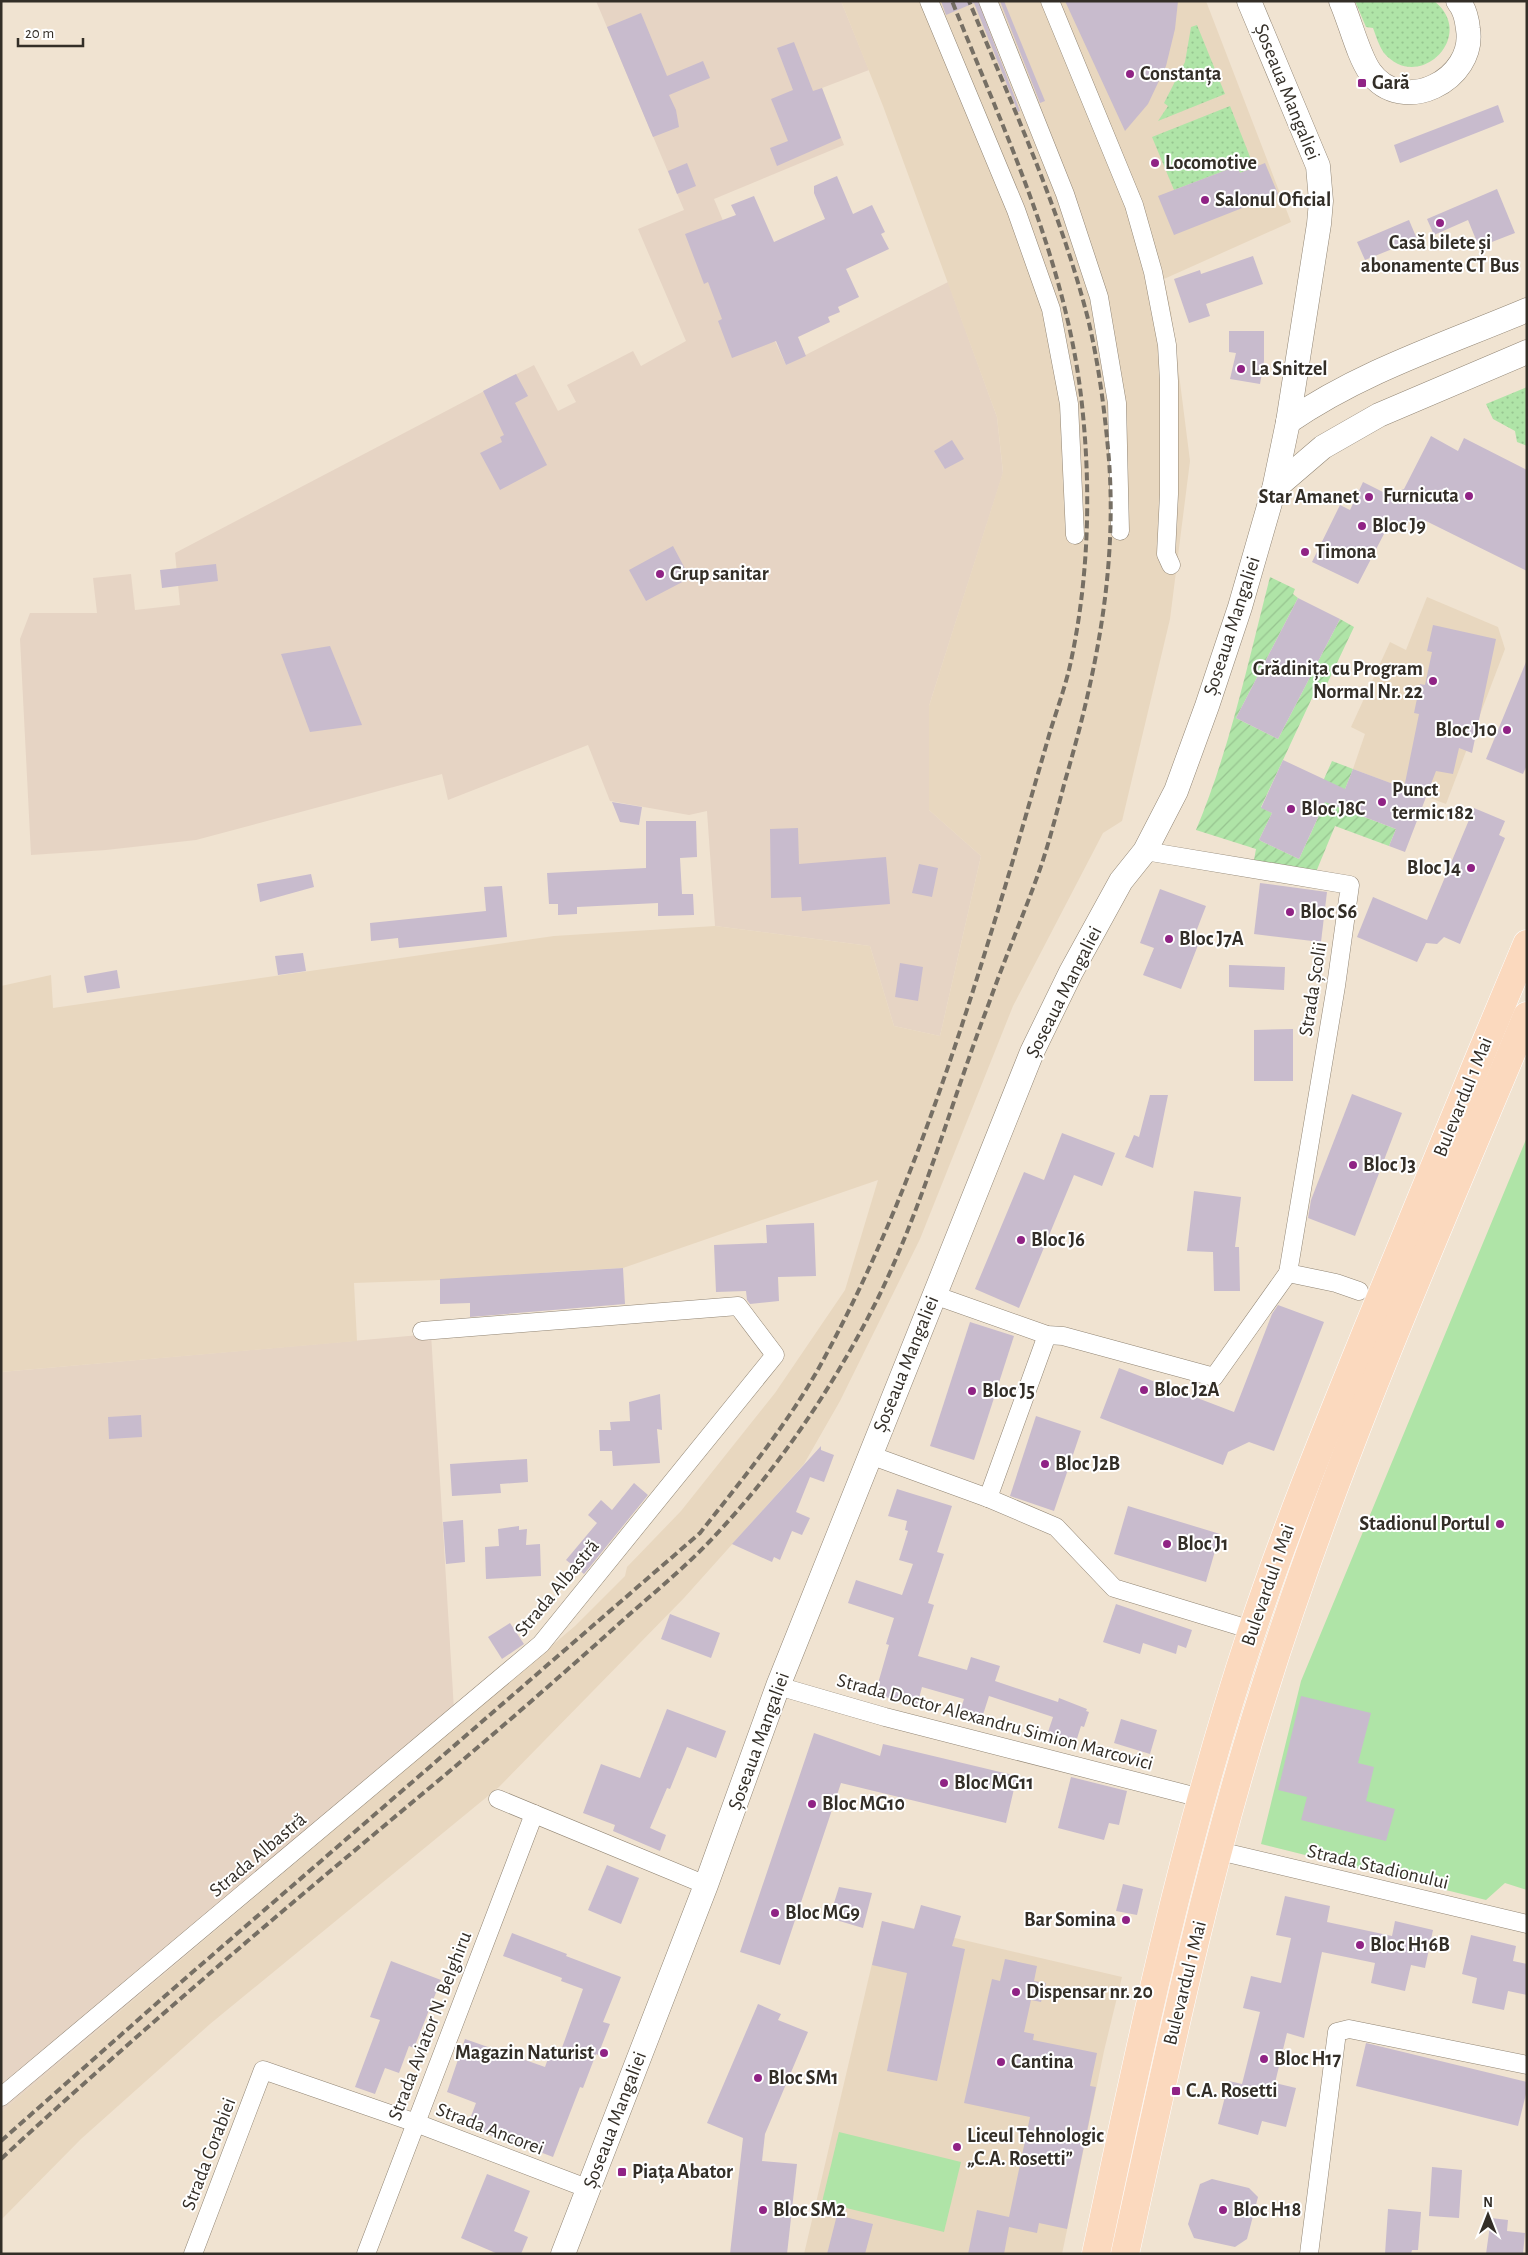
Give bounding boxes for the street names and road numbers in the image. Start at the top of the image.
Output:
street label: Șoseaua Mangaliei [1250,21,1323,163]
street label: Șoseaua Mangaliei [1200,554,1265,698]
street label: Șoseaua Mangaliei [1022,923,1107,1062]
street label: Strada Școlii [1296,940,1331,1038]
street label: Bulevardul 1 Mai [1430,1034,1496,1160]
street label: Șoseaua Mangaliei [870,1293,943,1435]
street label: Bulevardul 1 Mai [1238,1522,1298,1648]
street label: Strada Albastră [511,1536,603,1640]
street label: Șoseaua Mangaliei [725,1669,794,1813]
street label: Strada Doctor Alexandru Simion Marcovici [835,1670,1155,1774]
street label: Strada Albastră [206,1809,310,1901]
street label: Strada Stadionului [1305,1841,1451,1893]
street label: Bulevardul 1 Mai [1160,1919,1210,2047]
street label: Strada Aviator N. Belghiru [385,1929,475,2123]
street label: Șoseaua Mangaliei [580,2049,651,2192]
street label: Strada Corabiei [178,2095,240,2213]
street label: Strada Ancorei [433,2099,547,2159]

